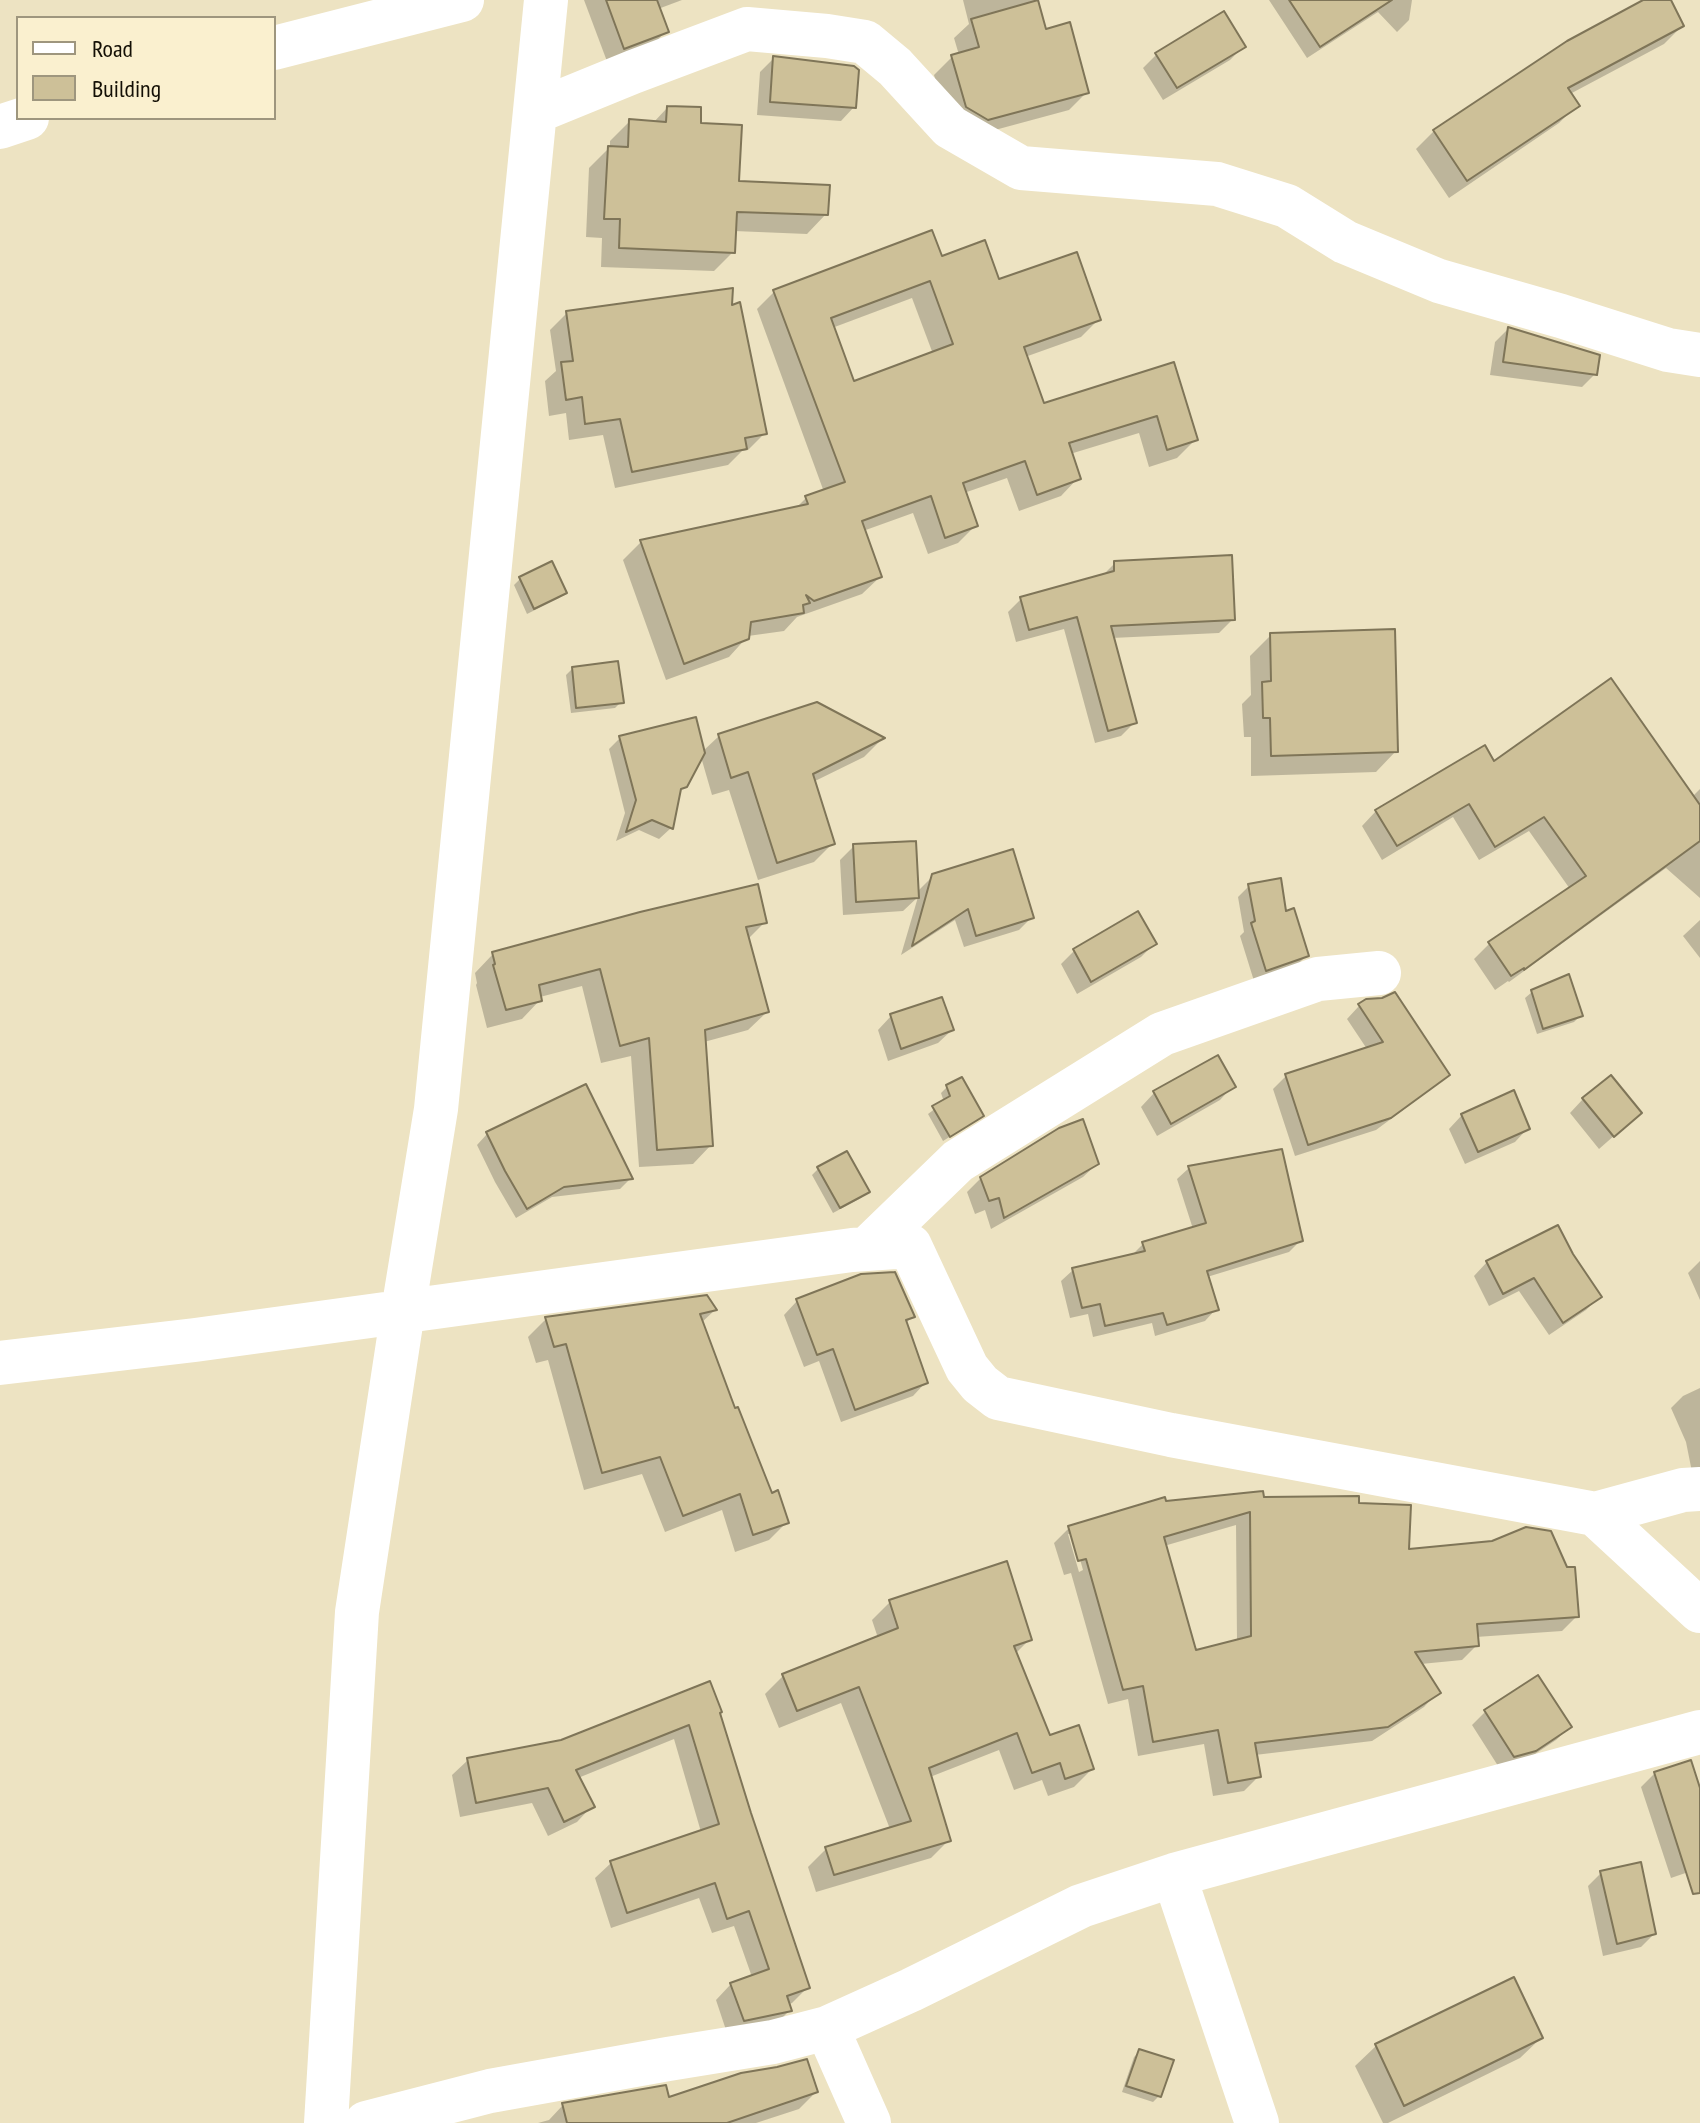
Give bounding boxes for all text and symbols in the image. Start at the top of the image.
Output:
legend [16,16,276,120]
text: Road [92,33,133,64]
text: Building [92,73,161,104]

